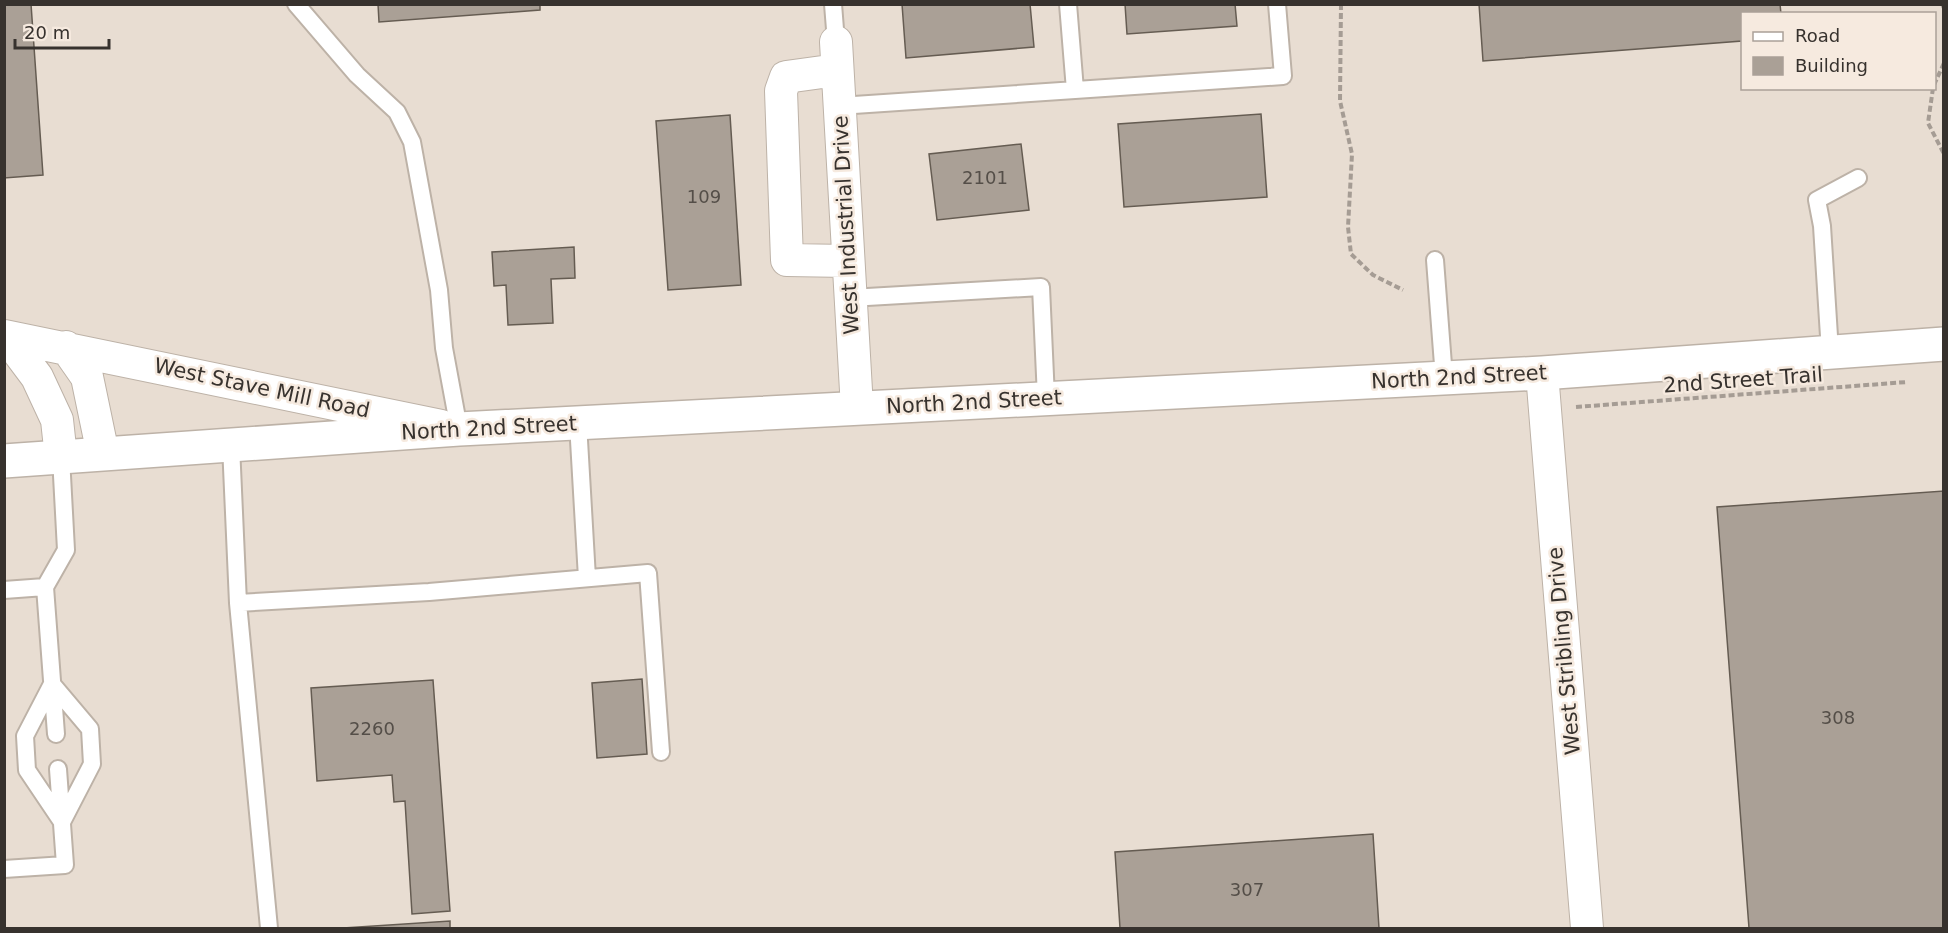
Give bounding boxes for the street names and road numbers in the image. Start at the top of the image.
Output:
street label: West Industrial Drive [828,115,864,335]
street label: West Stave Mill Road [152,353,372,423]
street label: North 2nd Street [1371,360,1547,394]
street label: 2nd Street Trail [1662,362,1824,398]
street label: North 2nd Street [886,385,1062,419]
street label: North 2nd Street [401,411,577,445]
street label: West Stribling Drive [1543,546,1585,756]

